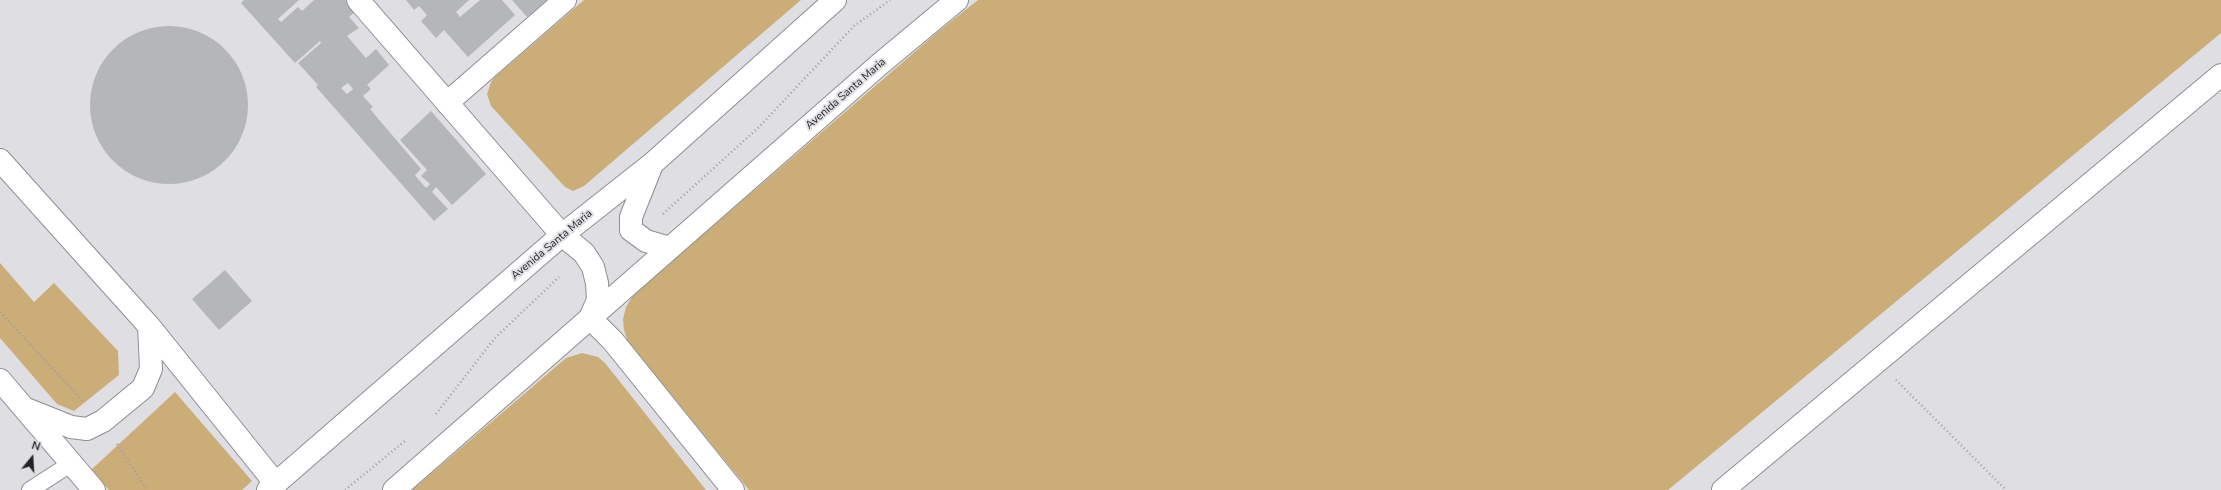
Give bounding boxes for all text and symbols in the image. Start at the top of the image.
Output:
street label: Avenida Santa Maria [803,56,889,132]
street label: Avenida Santa Maria [509,207,595,283]
north arrow [12,438,52,478]
text: N [30,438,42,455]

